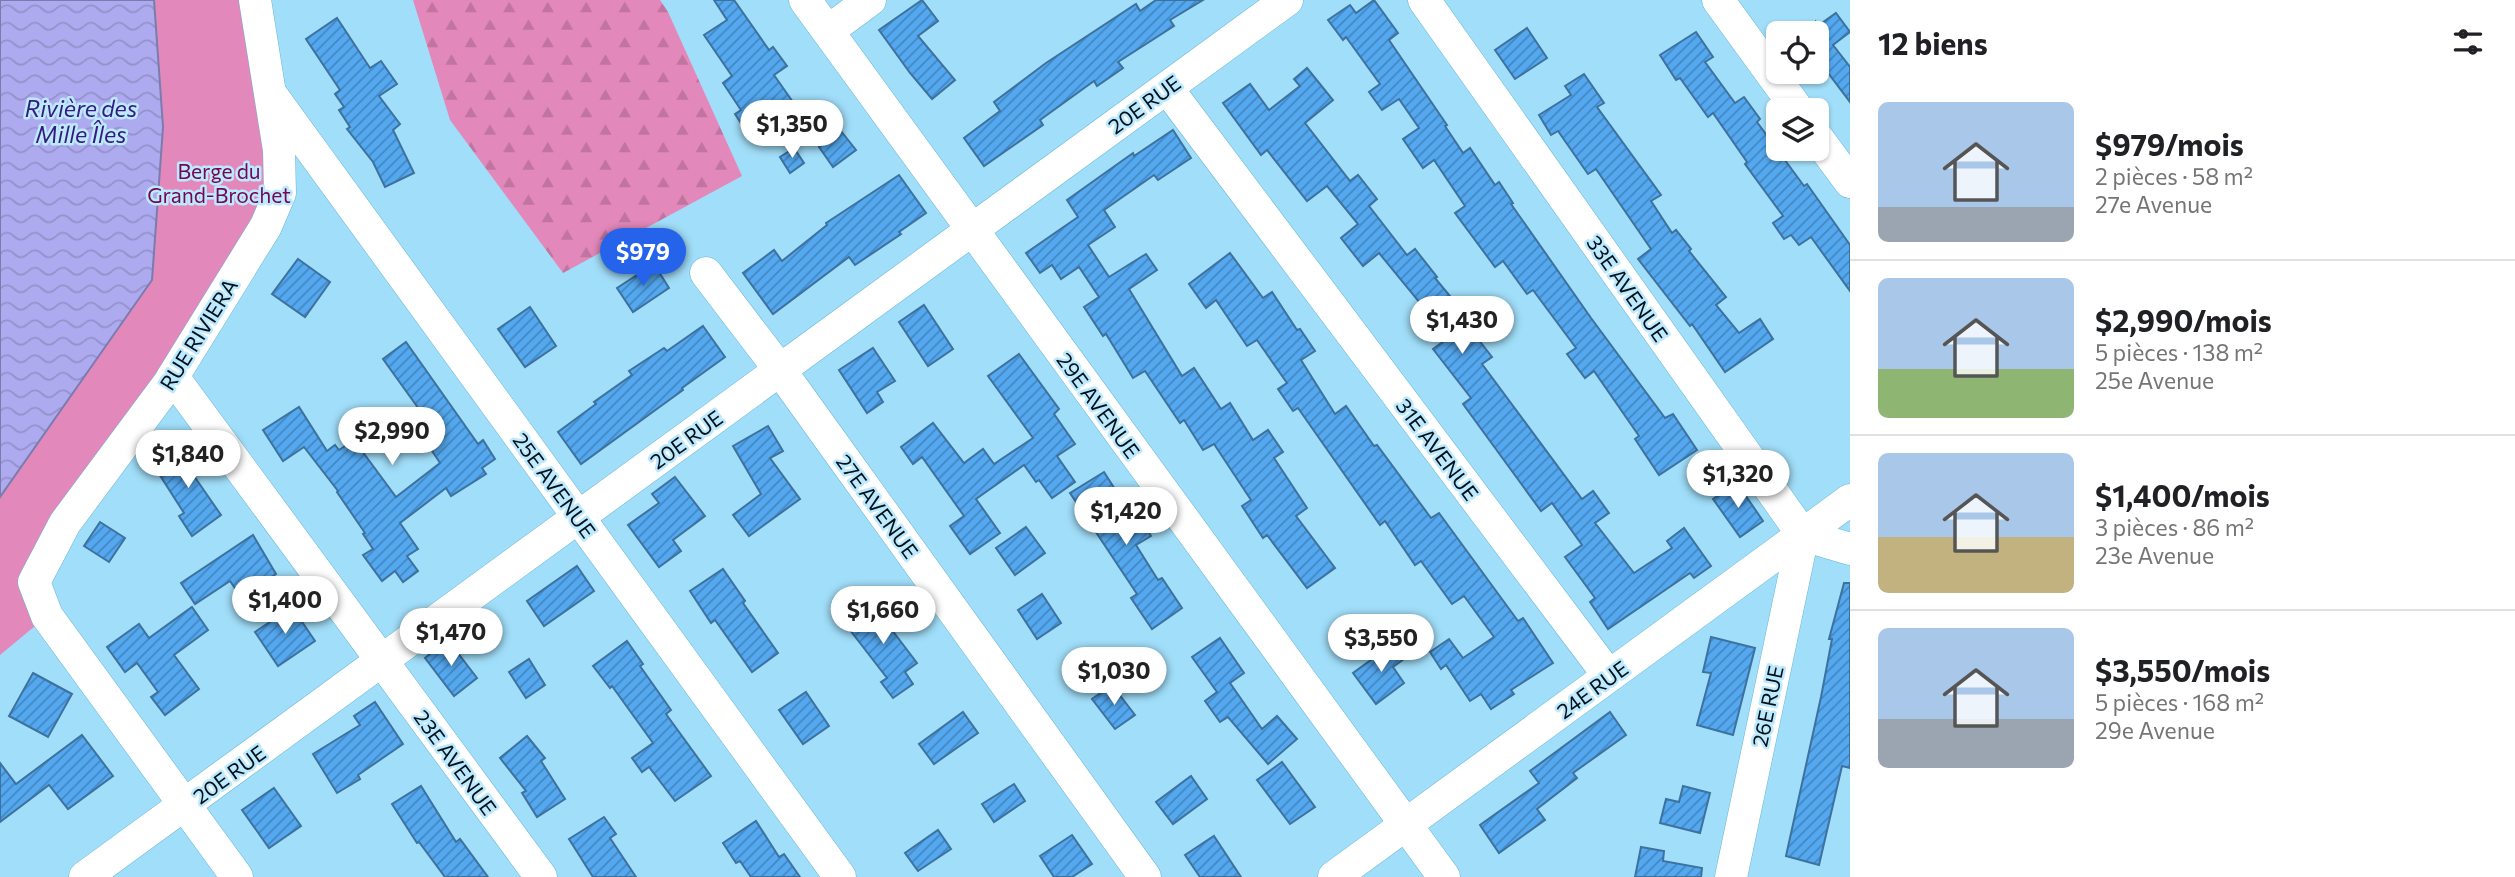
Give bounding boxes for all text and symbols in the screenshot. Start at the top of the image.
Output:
map controls [1766,21,1829,161]
button: locate [1766,21,1829,84]
icon: filters [2449,23,2487,61]
text: 12 biens [1878,24,1988,61]
street label: 20E RUE [1103,69,1185,139]
water label: Rivière des Mille Îles [25,94,137,148]
button: layers [1766,98,1829,161]
pin: $1,350 [735,100,849,160]
text: $1,350 [756,109,828,137]
text: $979/mois [2095,125,2244,162]
icon: home [1934,130,2018,214]
park label: Berge du Grand-Brochet [147,158,291,207]
text: 2 pièces · 58 m² [2095,162,2253,190]
text: 27e Avenue [2095,190,2212,218]
pin: $979 [602,229,684,288]
street label: 33E AVENUE [1582,230,1674,346]
text: $979 [616,237,670,265]
street label: RUE RIVIERA [154,274,242,394]
pin: $1,430 [1405,296,1519,356]
text: $2,990/mois [2095,301,2272,338]
text: $1,430 [1426,305,1498,333]
icon: home [1934,306,2018,390]
text: 5 pièces · 138 m² [2095,338,2263,366]
street label: 29E AVENUE [1052,347,1146,463]
text: 25e Avenue [2095,366,2214,394]
street label: 31E AVENUE [1392,393,1484,505]
street label: 20E RUE [645,404,727,474]
pin: $2,990 [335,407,449,467]
text: $2,990 [354,416,430,444]
street label: 25E AVENUE [509,428,601,542]
pin: $1,840 [131,430,245,490]
text: $1,840 [152,439,224,467]
street label: 27E AVENUE [832,449,924,563]
pin: $1,320 [1681,450,1795,510]
text: $1,320 [1703,459,1773,487]
text: $1,400/mois [2095,476,2270,513]
icon: home [1934,481,2018,565]
pin: $1,420 [1069,488,1183,547]
text: $1,420 [1090,496,1162,524]
text: 3 pièces · 86 m² [2095,513,2254,541]
text: 23e Avenue [2095,541,2214,569]
pin: $1,400 [228,576,342,636]
text: $1,400 [248,585,322,613]
pin: $1,660 [826,586,940,646]
text: $1,660 [847,595,919,623]
pin: $1,470 [394,608,508,668]
pin: $3,550 [1324,614,1438,674]
text: $1,470 [416,617,486,645]
text: $3,550 [1344,623,1418,651]
pin: $1,030 [1057,648,1171,707]
text: $3,550/mois [2095,651,2270,688]
street label: 24E RUE [1552,655,1632,723]
text: $1,030 [1078,656,1150,684]
icon: home [1934,656,2018,740]
street label: 26E RUE [1746,663,1788,749]
text: 5 pièces · 168 m² [2095,688,2264,716]
street label: 23E AVENUE [410,705,502,819]
text: 29e Avenue [2095,716,2215,744]
street label: 20E RUE [188,739,270,809]

